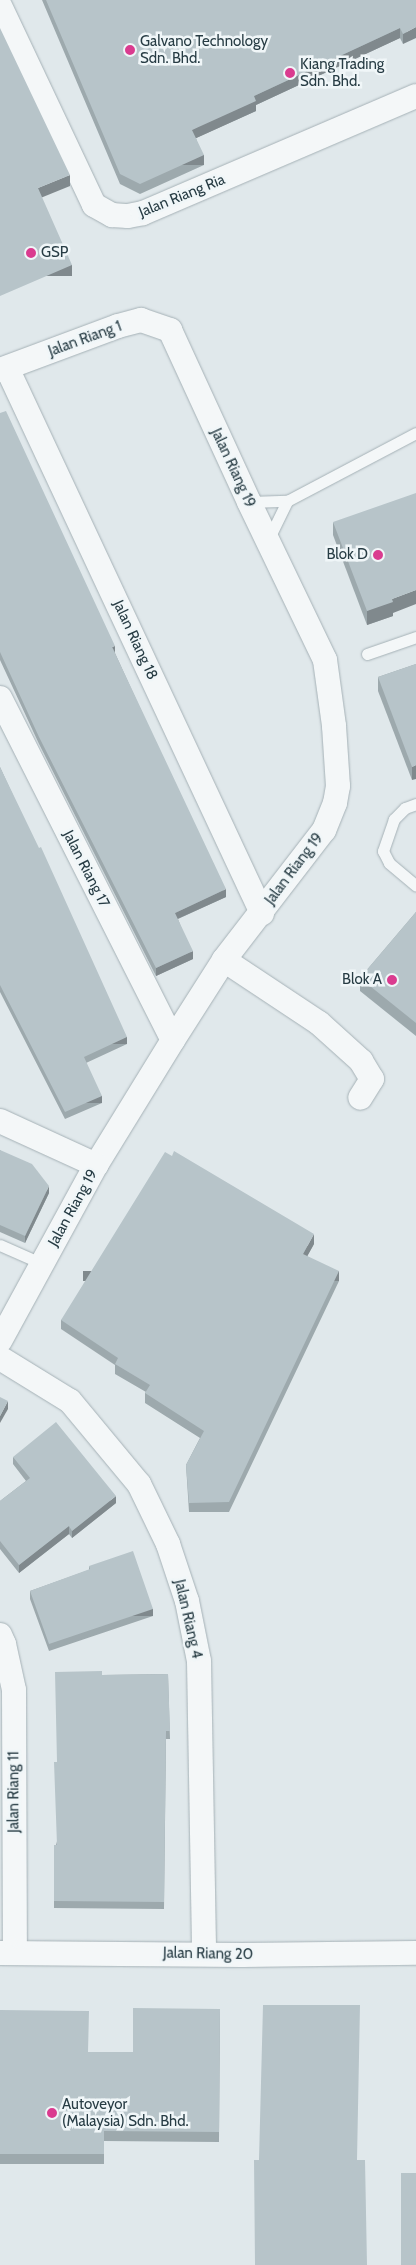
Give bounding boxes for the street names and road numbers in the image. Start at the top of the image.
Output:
street label: Jalan Riang Ria [136,171,228,221]
street label: Jalan Riang 1 [46,317,124,361]
street label: Jalan Riang 19 [207,426,259,510]
street label: Jalan Riang 18 [109,597,161,683]
street label: Jalan Riang 17 [59,827,113,911]
street label: Jalan Riang 19 [261,830,327,908]
street label: Jalan Riang 19 [44,1166,102,1250]
street label: Jalan Riang 4 [170,1578,206,1660]
street label: Jalan Riang 11 [5,1751,23,1833]
street label: Jalan Riang 20 [163,1944,253,1964]

